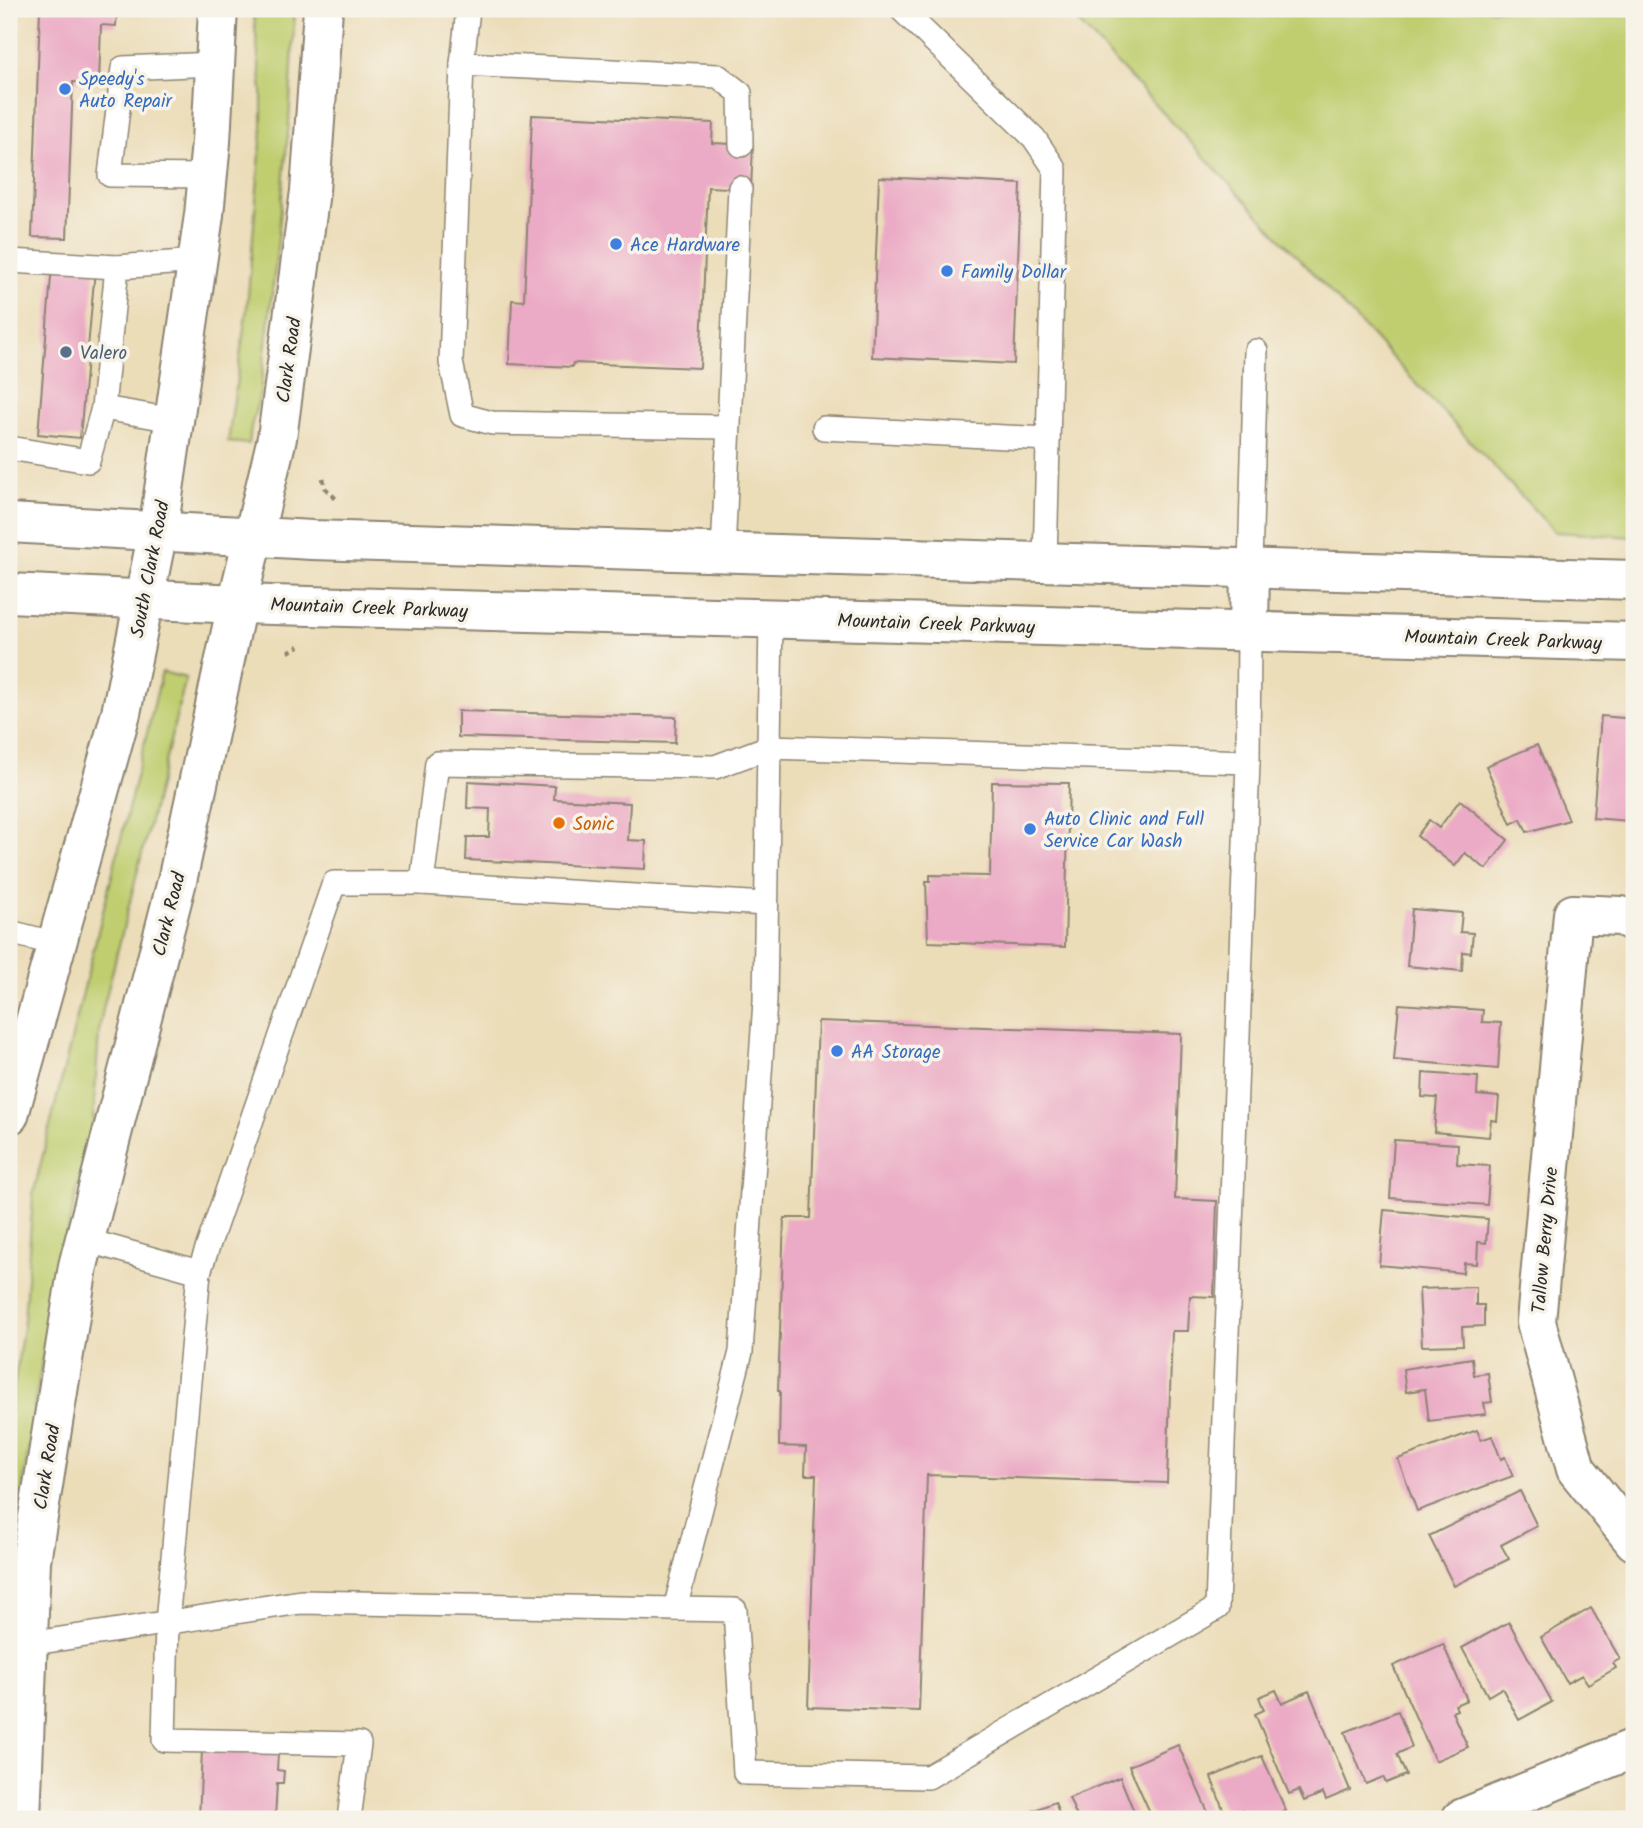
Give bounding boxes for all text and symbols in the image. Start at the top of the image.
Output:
place label: Speedy's Auto Repair [79,65,173,117]
marker: Speedy's Auto Repair [57,81,73,97]
place label: Ace Hardware [630,231,741,261]
marker: Ace Hardware [608,236,624,252]
place label: Family Dollar [961,258,1068,288]
marker: Family Dollar [939,263,955,279]
street label: Clark Road [269,315,311,405]
place label: Valero [80,339,127,369]
marker: Valero [58,344,74,360]
street label: South Clark Road [123,498,179,640]
street label: Mountain Creek Parkway [270,591,469,627]
street label: Mountain Creek Parkway [837,607,1036,643]
street label: Mountain Creek Parkway [1404,623,1603,659]
place label: Auto Clinic and Full Service Car Wash [1044,805,1204,857]
place label: Sonic [573,810,615,840]
marker: Sonic [551,815,567,831]
marker: Auto Clinic and Full Service Car Wash [1022,821,1038,837]
street label: Clark Road [145,869,195,960]
place label: AA Storage [851,1038,941,1068]
marker: AA Storage [829,1043,845,1059]
street label: Tallow Berry Drive [1525,1165,1567,1315]
street label: Clark Road [26,1422,70,1512]

